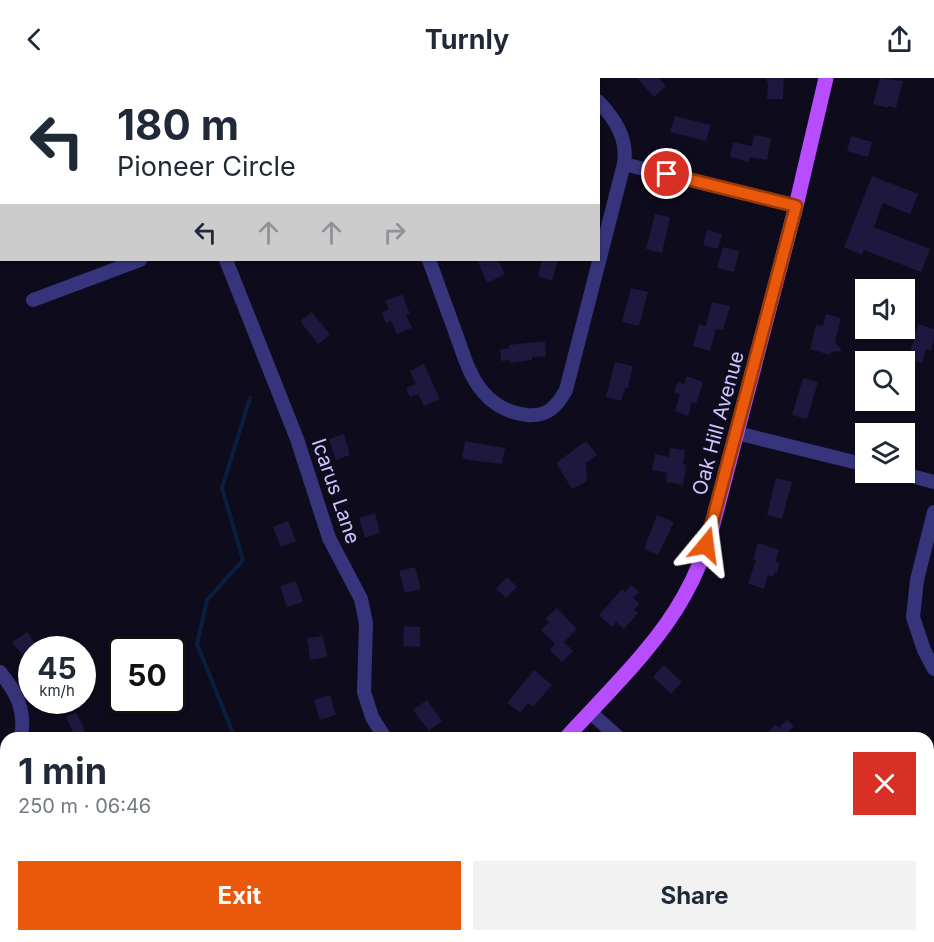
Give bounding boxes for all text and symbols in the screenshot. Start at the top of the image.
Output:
icon: back [18,23,51,56]
text: Turnly [425,23,509,56]
icon: share [883,23,916,56]
text: 180 m [117,99,239,150]
icon: left [18,102,96,180]
pin [641,148,692,199]
text: Pioneer Circle [117,150,296,183]
icon: arrive [650,157,683,190]
icon: left [189,216,222,249]
icon: ahead [252,216,285,249]
icon: ahead [315,216,348,249]
icon: right [378,216,411,249]
map controls [855,279,915,483]
button: sound [855,279,915,339]
street label: Oak Hill Avenue [687,348,749,498]
button: search [855,351,915,411]
button: layers [855,423,915,483]
street label: Icarus Lane [307,435,365,547]
position arrow [674,513,738,577]
speed limit sign: 50 [108,636,186,714]
text: 45 [37,650,77,686]
text: km/h [39,681,75,700]
text: 1 min [18,749,107,793]
button: close [853,752,916,815]
text: 250 m · 06:46 [18,794,151,818]
button: Exit [18,861,461,930]
button: Share [473,861,916,930]

